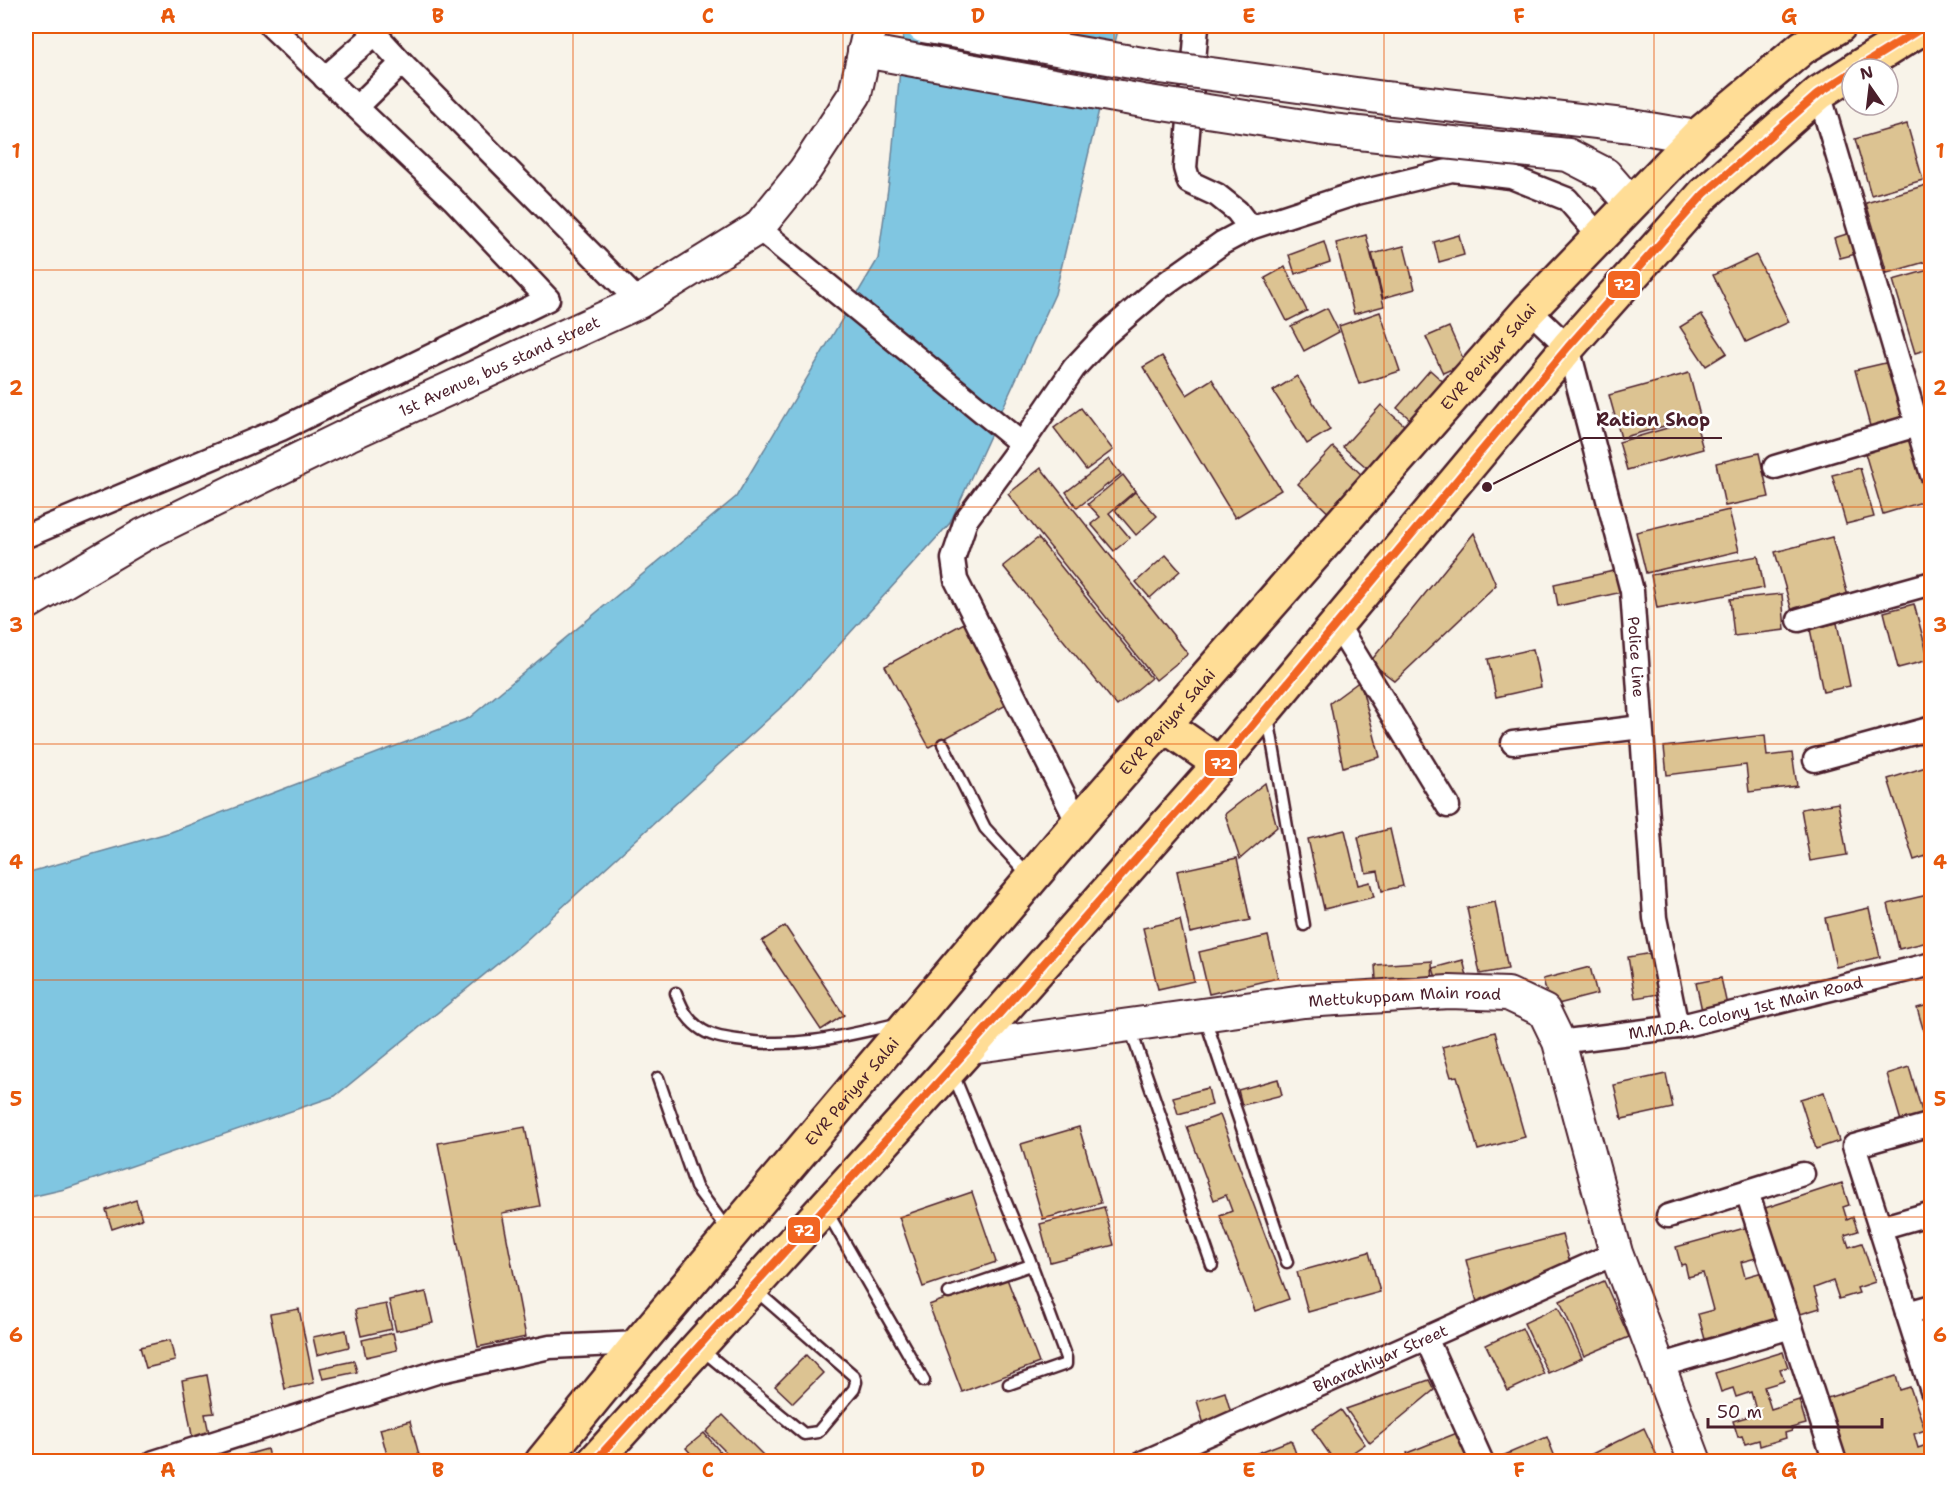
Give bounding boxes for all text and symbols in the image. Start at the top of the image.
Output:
text: A [160,3,176,29]
text: B [432,3,444,29]
text: C [702,3,714,29]
text: D [971,3,985,29]
text: E [1242,3,1256,29]
text: F [1513,3,1525,29]
text: G [1781,3,1797,29]
north arrow [1840,57,1900,117]
text: N [1858,61,1875,85]
text: 1 [11,138,21,164]
text: 1 [1935,138,1945,164]
line badge: 72 [1607,270,1641,299]
text: 72 [1613,274,1635,295]
street label: EVR Periyar Salai [1435,299,1540,414]
street label: 1st Avenue, bus stand street [395,311,603,421]
text: 2 [9,375,23,401]
text: 2 [1933,375,1947,401]
callout: Ration Shop [1584,402,1722,438]
text: Ration Shop [1596,408,1710,432]
text: 3 [9,612,23,638]
text: 3 [1933,612,1947,638]
street label: Police Line [1623,616,1650,698]
street label: EVR Periyar Salai [1114,664,1220,779]
line badge: 72 [1204,749,1238,777]
text: 72 [1210,753,1232,774]
text: 4 [9,849,23,875]
text: 4 [1933,849,1947,875]
street label: M.M.D.A. Colony 1st Main Road [1627,971,1865,1044]
street label: Mettukuppam Main road [1308,981,1501,1011]
street label: EVR Periyar Salai [800,1033,903,1150]
text: 5 [10,1086,22,1112]
text: 5 [1934,1086,1946,1112]
line badge: 72 [787,1216,821,1244]
text: 72 [793,1220,815,1241]
street label: Bharathiyar Street [1310,1319,1451,1397]
text: 6 [9,1322,23,1348]
text: 6 [1933,1322,1947,1348]
scale bar [1708,1391,1882,1429]
text: 50 m [1717,1400,1762,1424]
text: A [160,1457,176,1483]
text: B [432,1457,444,1483]
text: C [702,1457,714,1483]
text: D [971,1457,985,1483]
text: E [1242,1457,1256,1483]
text: F [1513,1457,1525,1483]
text: G [1781,1457,1797,1483]

